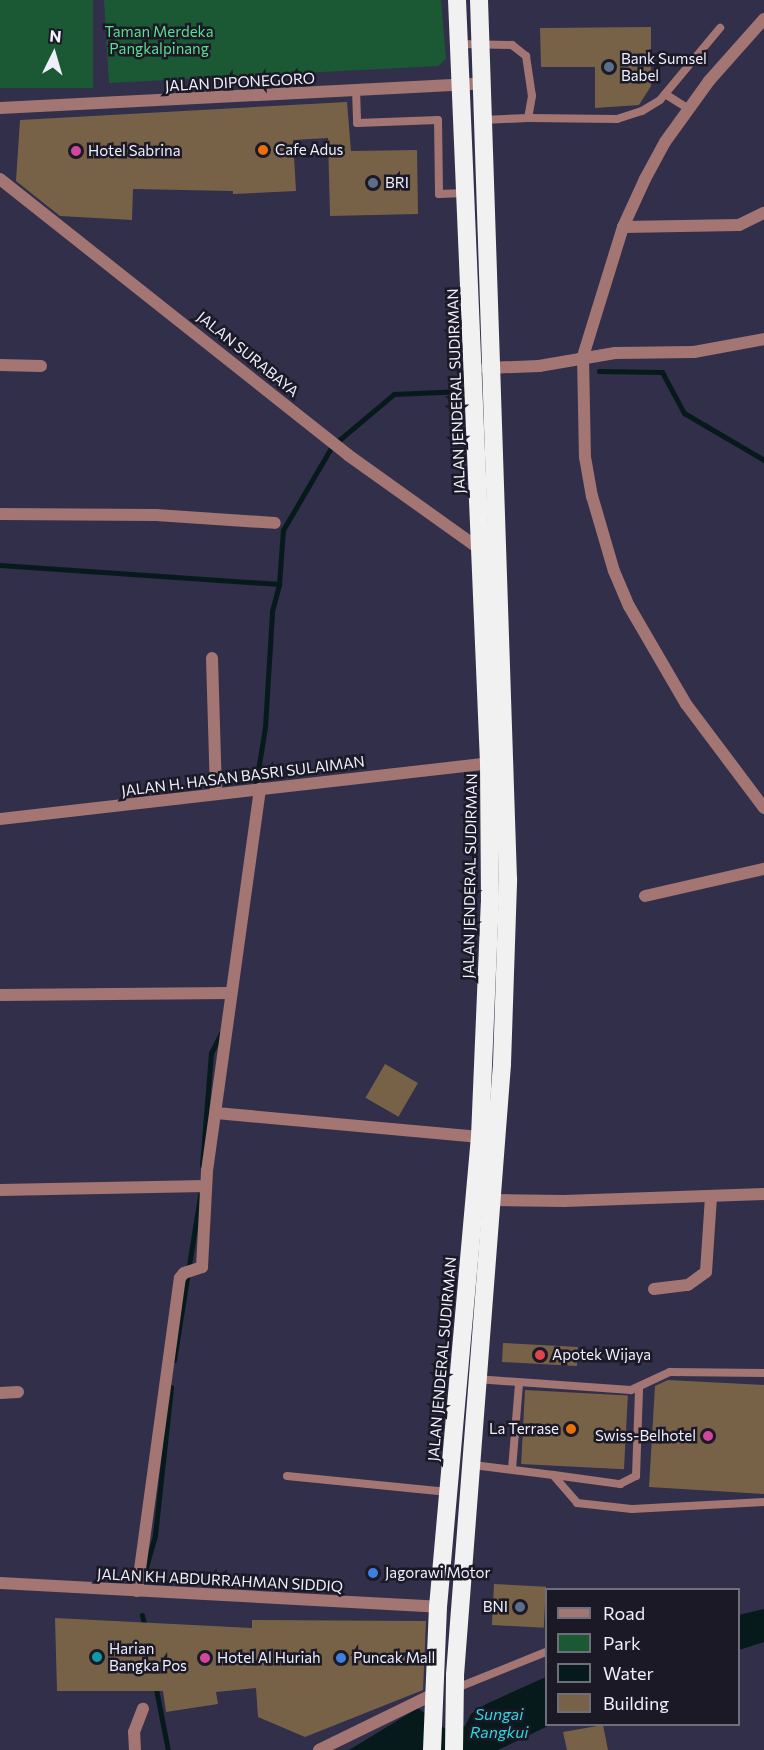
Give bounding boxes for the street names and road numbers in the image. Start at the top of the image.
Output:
street label: JALAN DIPONEGORO [164,69,316,95]
street label: JALAN JENDERAL SUDIRMAN [443,288,469,494]
street label: JALAN SURABAYA [194,308,302,400]
street label: JALAN H. HASAN BASRI SULAIMAN [120,752,366,800]
street label: JALAN JENDERAL SUDIRMAN [459,773,481,979]
street label: JALAN JENDERAL SUDIRMAN [424,1256,460,1462]
street label: JALAN KH ABDURRAHMAN SIDDIQ [97,1565,343,1595]

